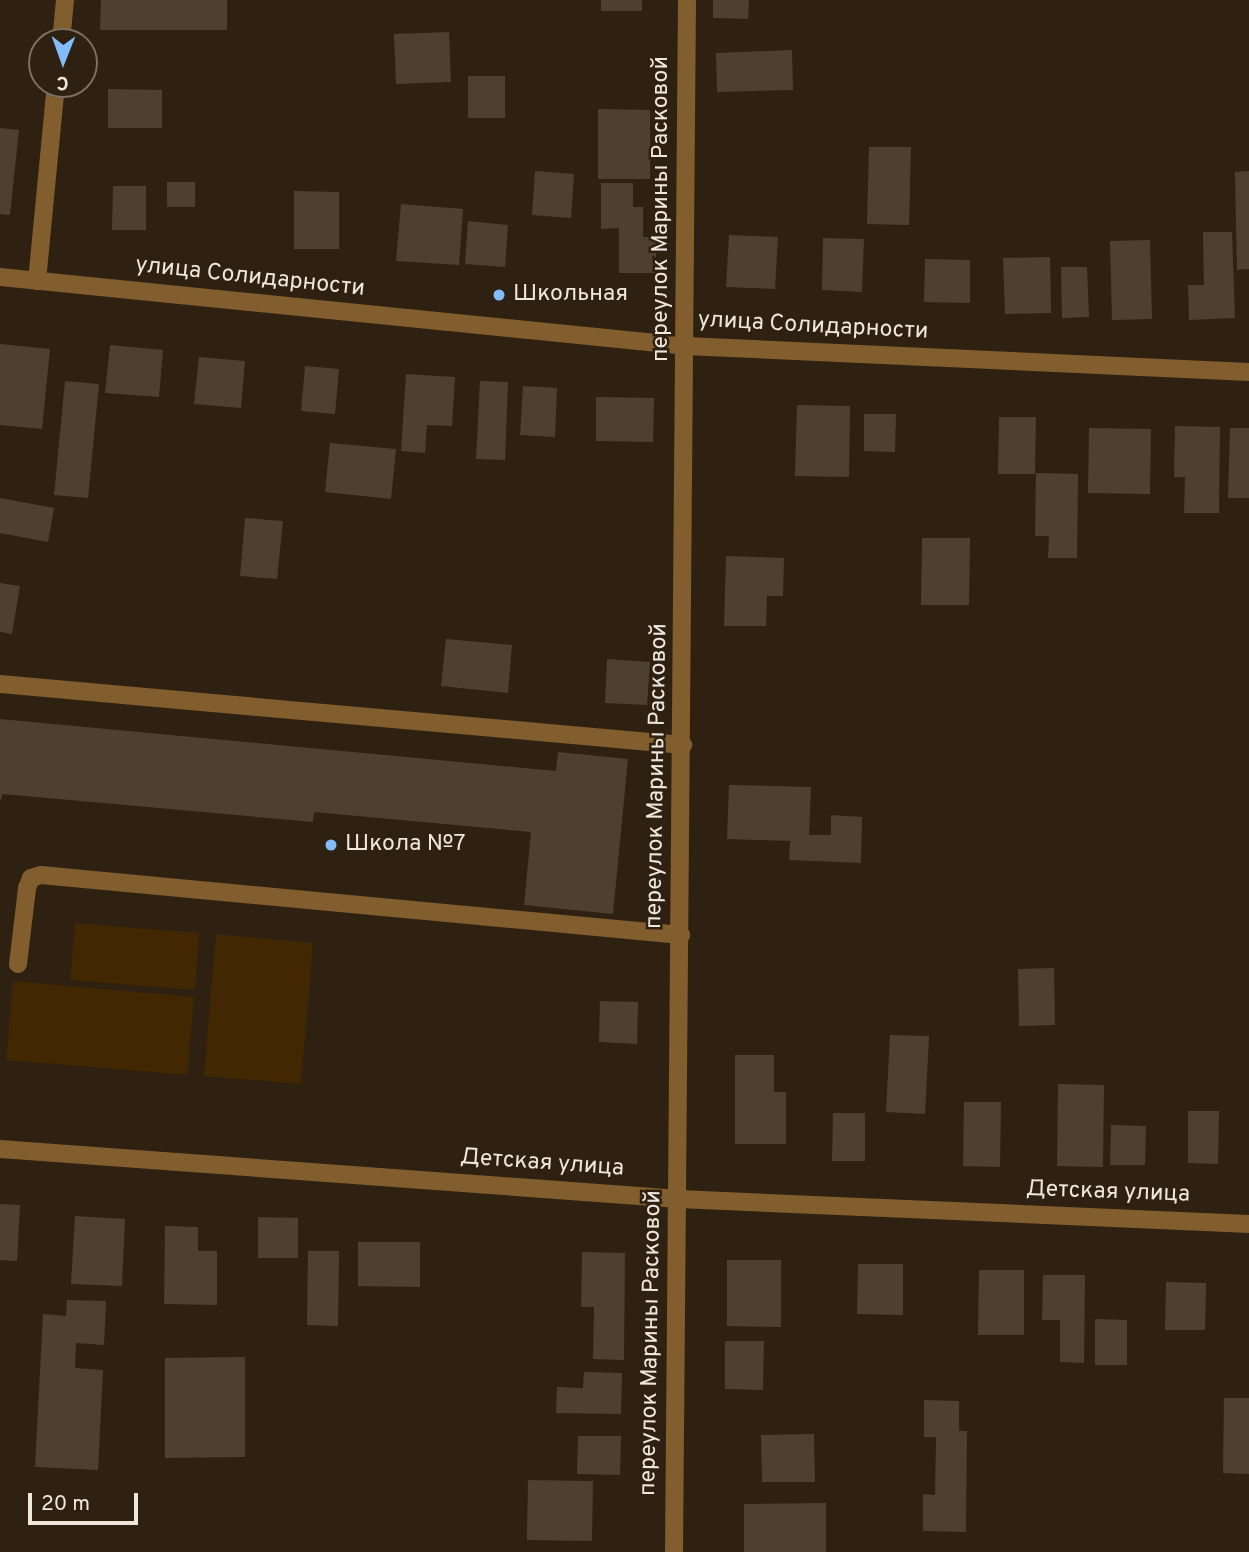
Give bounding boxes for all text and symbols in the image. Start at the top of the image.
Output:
north arrow [28,28,98,98]
street label: переулок Марины Расковой [648,56,676,362]
text: С [56,70,69,94]
street label: улица Солидарности [134,252,366,304]
place label: Школьная [513,281,628,309]
marker: Школьная [491,287,507,303]
street label: улица Солидарности [697,307,929,347]
street label: переулок Марины Расковой [642,623,674,929]
place label: Школа №7 [345,831,465,859]
marker: Школа №7 [323,837,339,853]
street label: Детская улица [459,1145,625,1183]
street label: Детская улица [1025,1176,1191,1210]
street label: переулок Марины Расковой [636,1190,668,1496]
scale bar [32,1478,142,1522]
text: 20 m [41,1491,90,1518]

